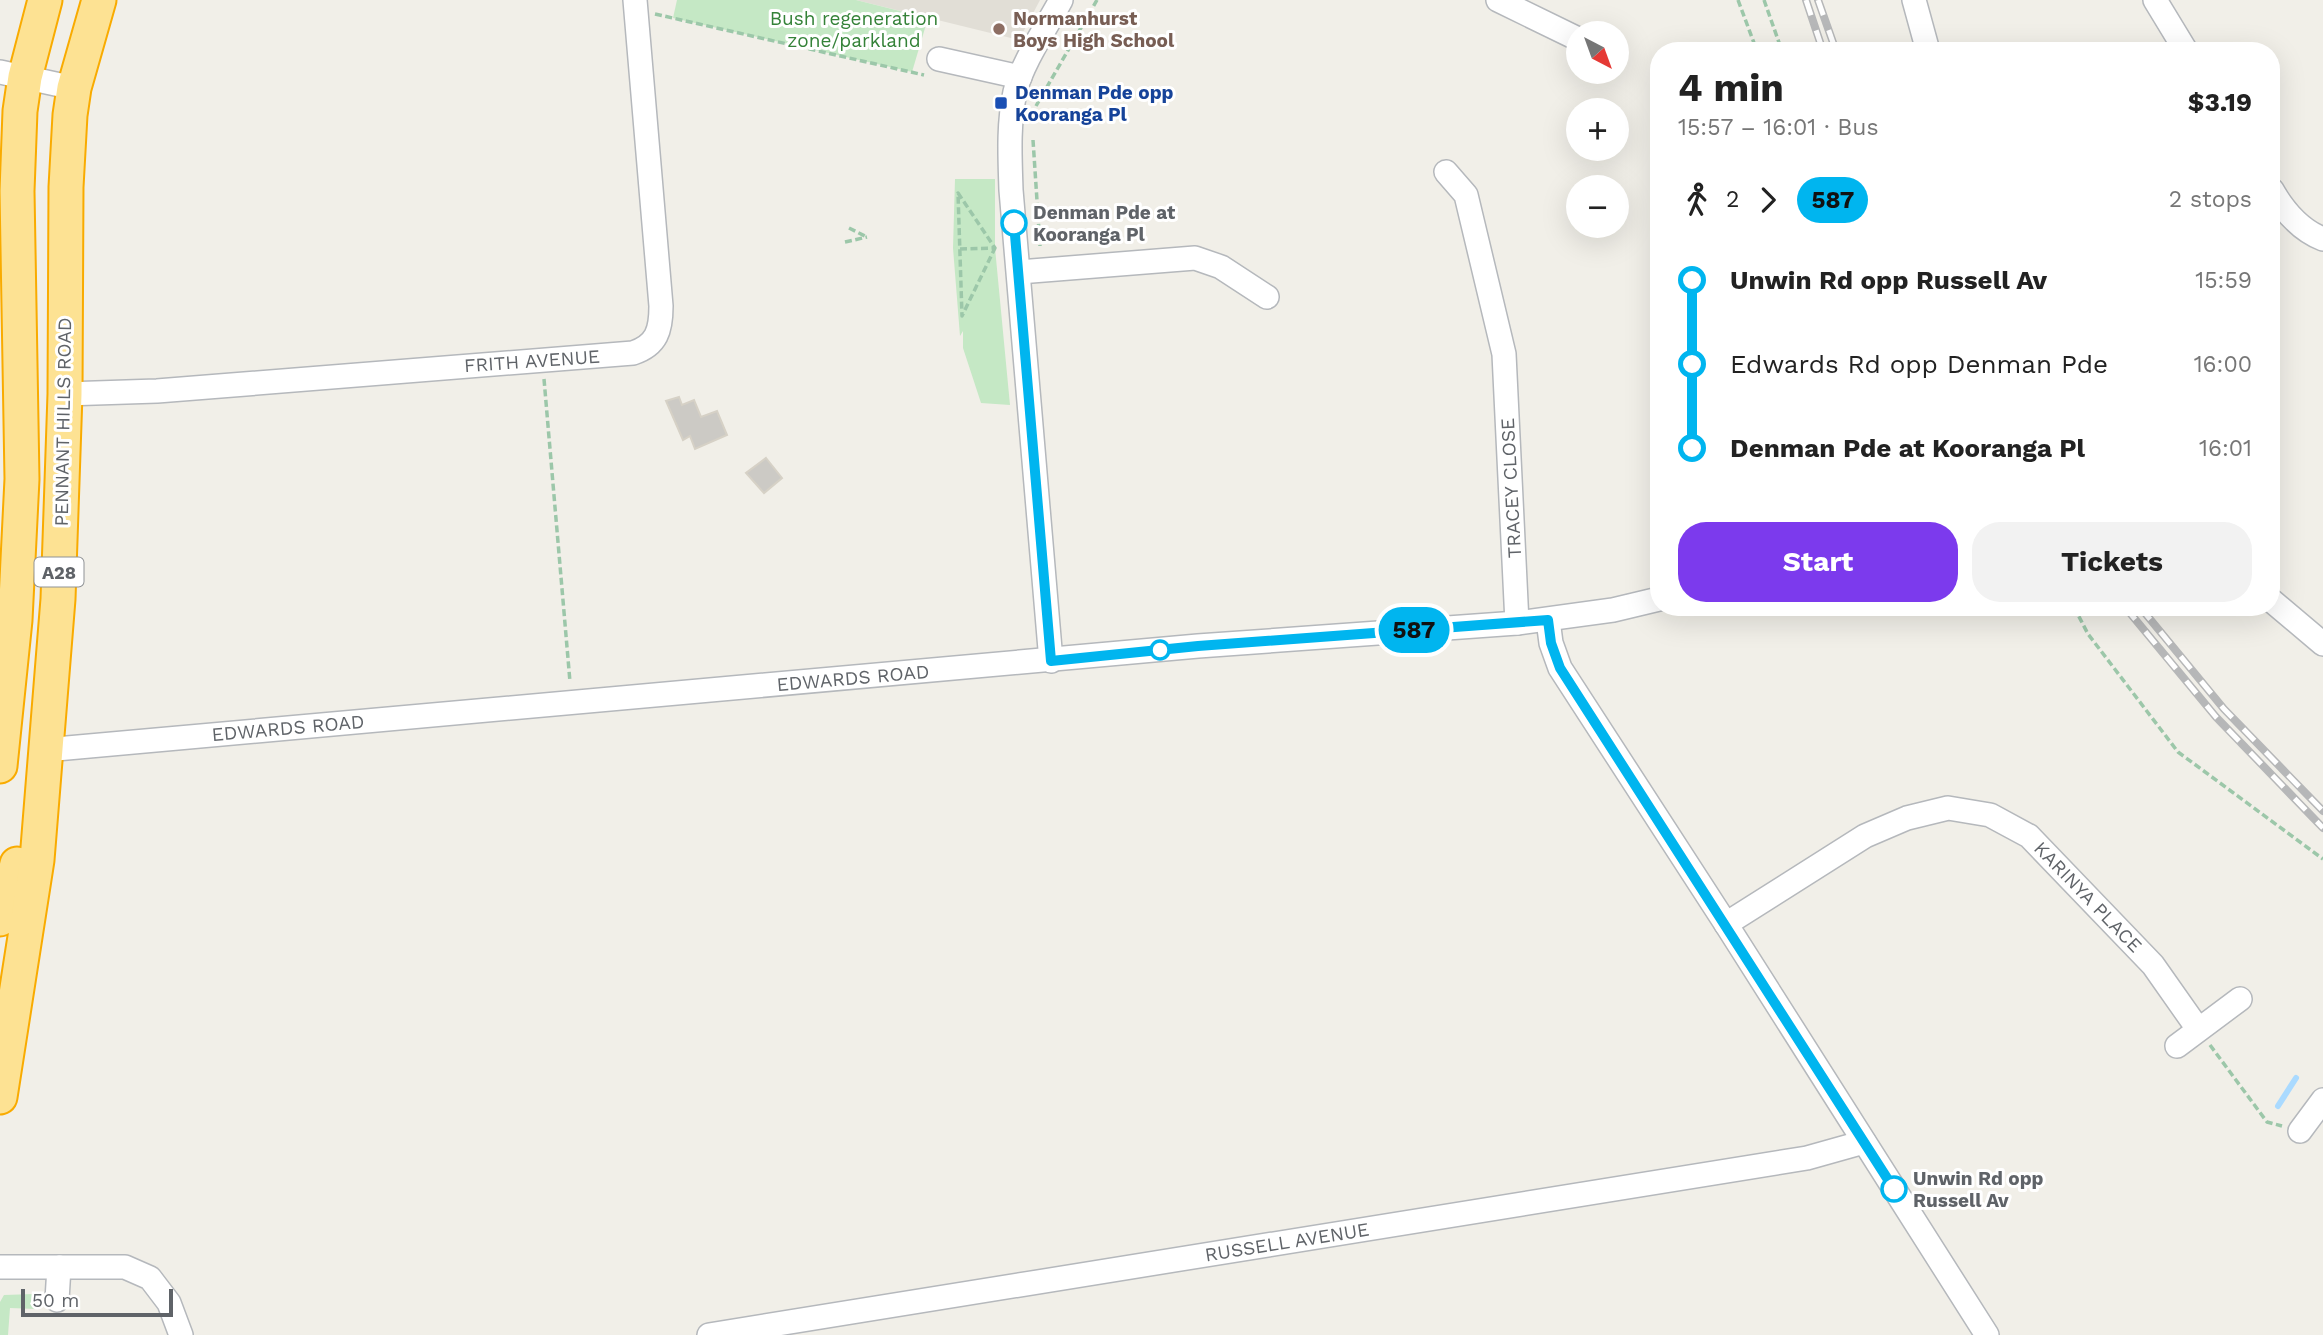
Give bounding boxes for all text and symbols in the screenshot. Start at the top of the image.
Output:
park label: Bush regeneration zone/parkland [770,7,938,52]
place label: Normanhurst Boys High School [1013,7,1175,52]
marker: Normanhurst Boys High School [991,21,1007,37]
north arrow [1566,21,1629,84]
map controls [1566,21,1629,238]
text: 4 min [1678,66,1784,110]
place label: Denman Pde opp Kooranga Pl [1015,81,1174,126]
text: $3.19 [2188,87,2252,117]
marker: Denman Pde opp Kooranga Pl [993,95,1009,111]
button: + [1566,98,1629,161]
text: 15:57 – 16:01 · Bus [1678,114,1879,141]
button: − [1566,175,1629,238]
icon: walk [1678,181,1716,219]
icon: forward [1749,181,1787,219]
text: 2 [1726,186,1739,213]
text: 587 [1811,186,1854,214]
text: 2 stops [2169,186,2252,213]
place label: Denman Pde at Kooranga Pl [1033,201,1176,246]
marker: Denman Pde at Kooranga Pl [1001,210,1027,236]
text: Unwin Rd opp Russell Av [1730,265,2047,295]
text: 15:59 [2195,267,2252,294]
street label: PENNANT HILLS ROAD [50,317,76,527]
street label: FRITH AVENUE [463,345,601,377]
text: Edwards Rd opp Denman Pde [1730,349,2108,379]
text: 16:00 [2194,351,2252,378]
street label: TRACEY CLOSE [1496,417,1526,559]
text: Denman Pde at Kooranga Pl [1730,433,2085,463]
text: 16:01 [2199,435,2252,462]
button: Start [1678,522,1958,602]
button: Tickets [1972,522,2252,602]
road number: A28 [34,558,84,586]
line badge: 587 [1374,607,1454,653]
text: 587 [1393,616,1435,644]
unlabelled marker [1150,640,1170,660]
street label: EDWARDS ROAD [776,660,930,696]
street label: EDWARDS ROAD [211,710,365,746]
street label: KARINYA PLACE [2029,837,2147,957]
place label: Unwin Rd opp Russell Av [1913,1167,2044,1212]
marker: Unwin Rd opp Russell Av [1881,1176,1907,1202]
street label: RUSSELL AVENUE [1203,1218,1371,1266]
scale bar [21,1286,173,1318]
text: 50 m [32,1289,79,1312]

